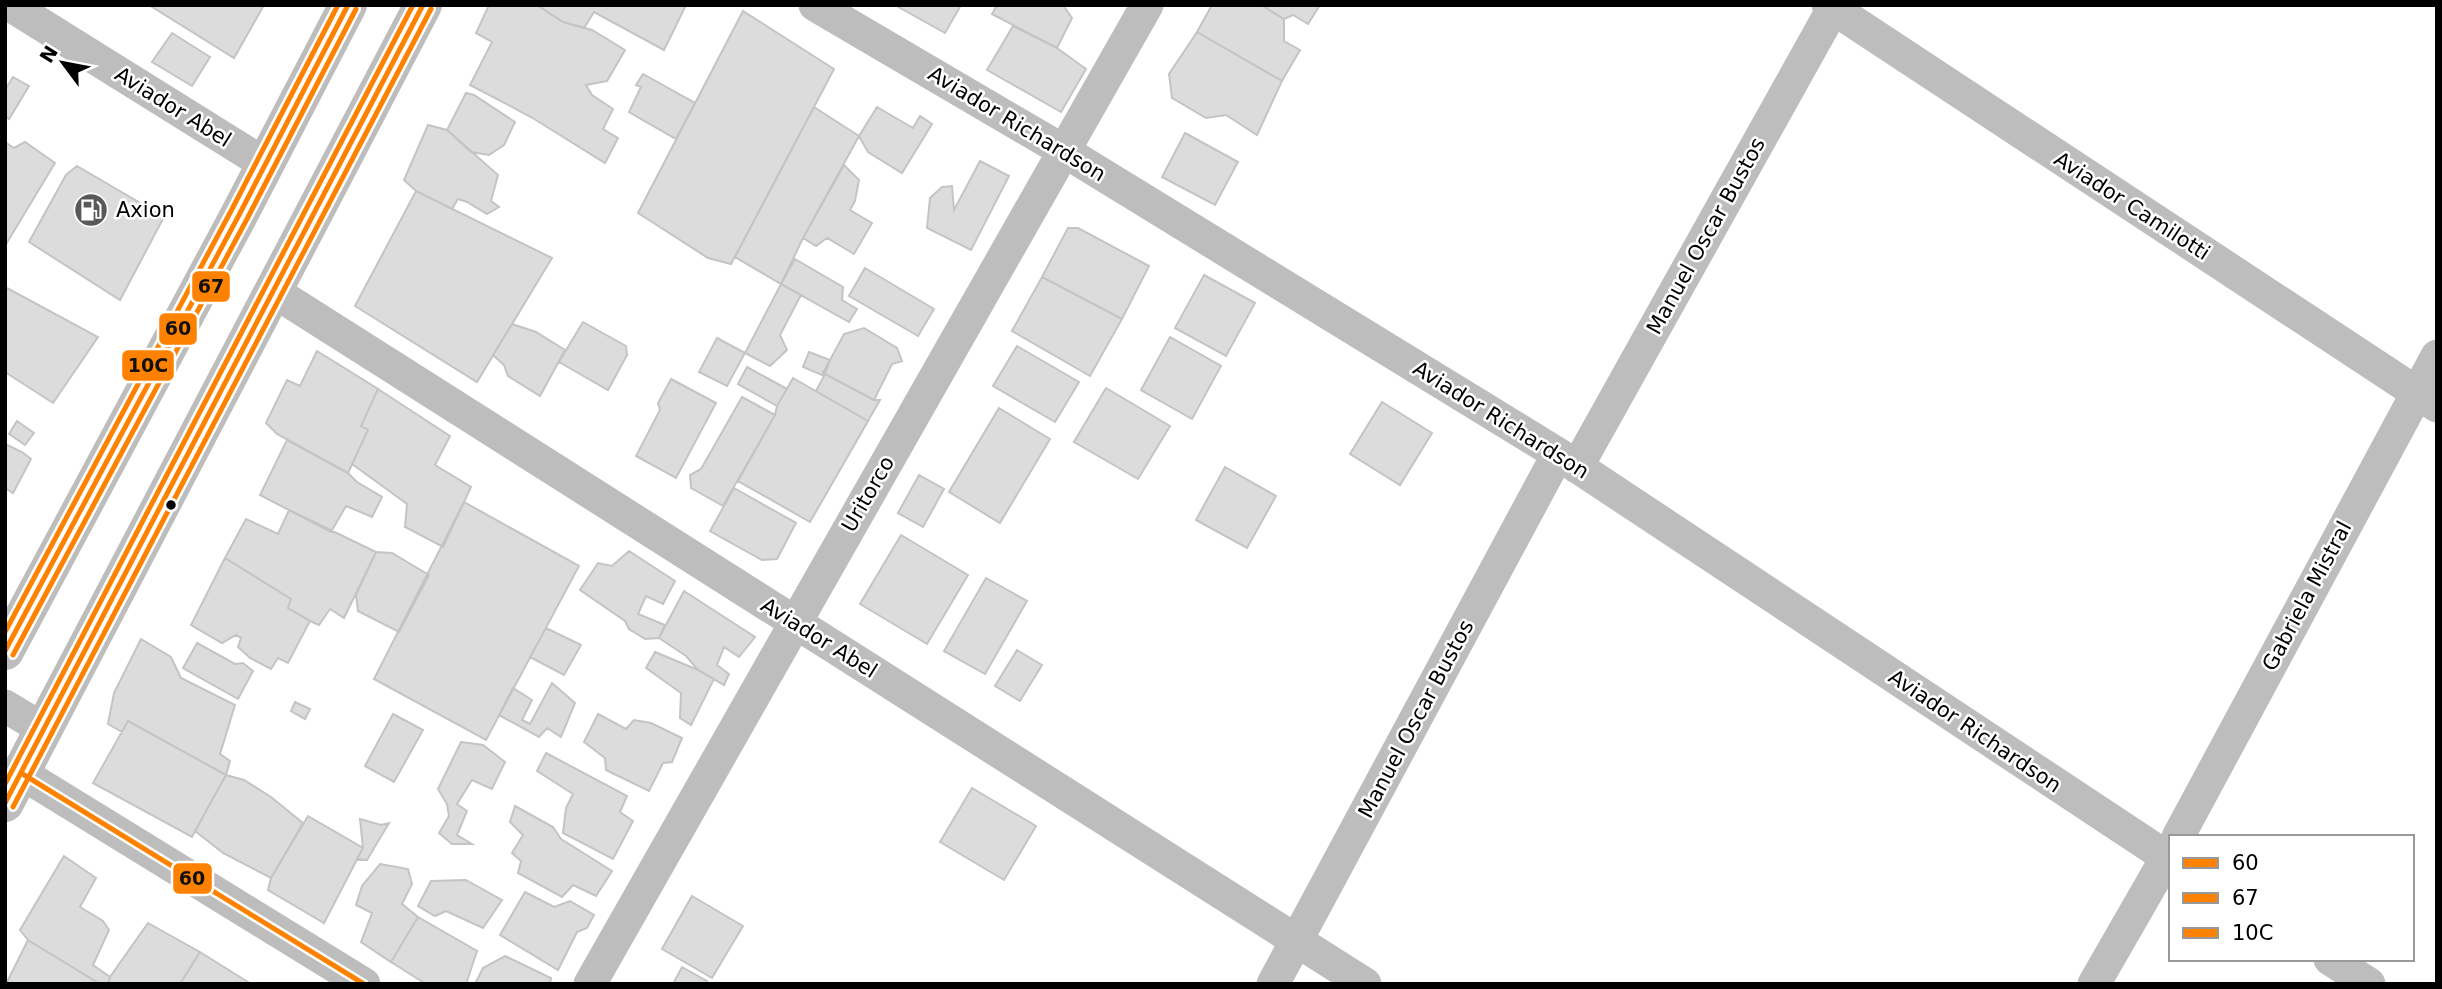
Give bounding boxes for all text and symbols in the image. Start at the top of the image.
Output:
north arrow [28,28,98,98]
text: N [35,41,62,67]
street label: Aviador Abel [111,62,235,152]
street label: Aviador Richardson [924,62,1110,186]
street label: Manuel Oscar Bustos [1642,134,1770,338]
street label: Aviador Camilotti [2050,147,2214,265]
fuel station icon: Axion [72,191,110,229]
place label: Axion [116,198,175,222]
line badge: 67 [191,270,231,303]
text: 67 [198,275,224,297]
line badge: 60 [158,312,198,346]
text: 60 [165,317,191,339]
line badge: 10C [121,349,175,382]
text: 10C [128,354,168,376]
street label: Aviador Richardson [1409,356,1593,484]
street label: Uritorco [837,452,899,536]
unlabelled marker [164,498,178,512]
street label: Gabriela Mistral [2258,517,2356,675]
street label: Aviador Abel [757,593,881,683]
street label: Manuel Oscar Bustos [1354,616,1478,822]
street label: Aviador Richardson [1884,664,2066,798]
legend [2169,835,2414,961]
text: 60 [2232,851,2259,875]
line badge: 60 [172,862,213,895]
text: 60 [179,867,205,889]
text: 67 [2232,886,2259,910]
text: 10C [2232,921,2273,945]

